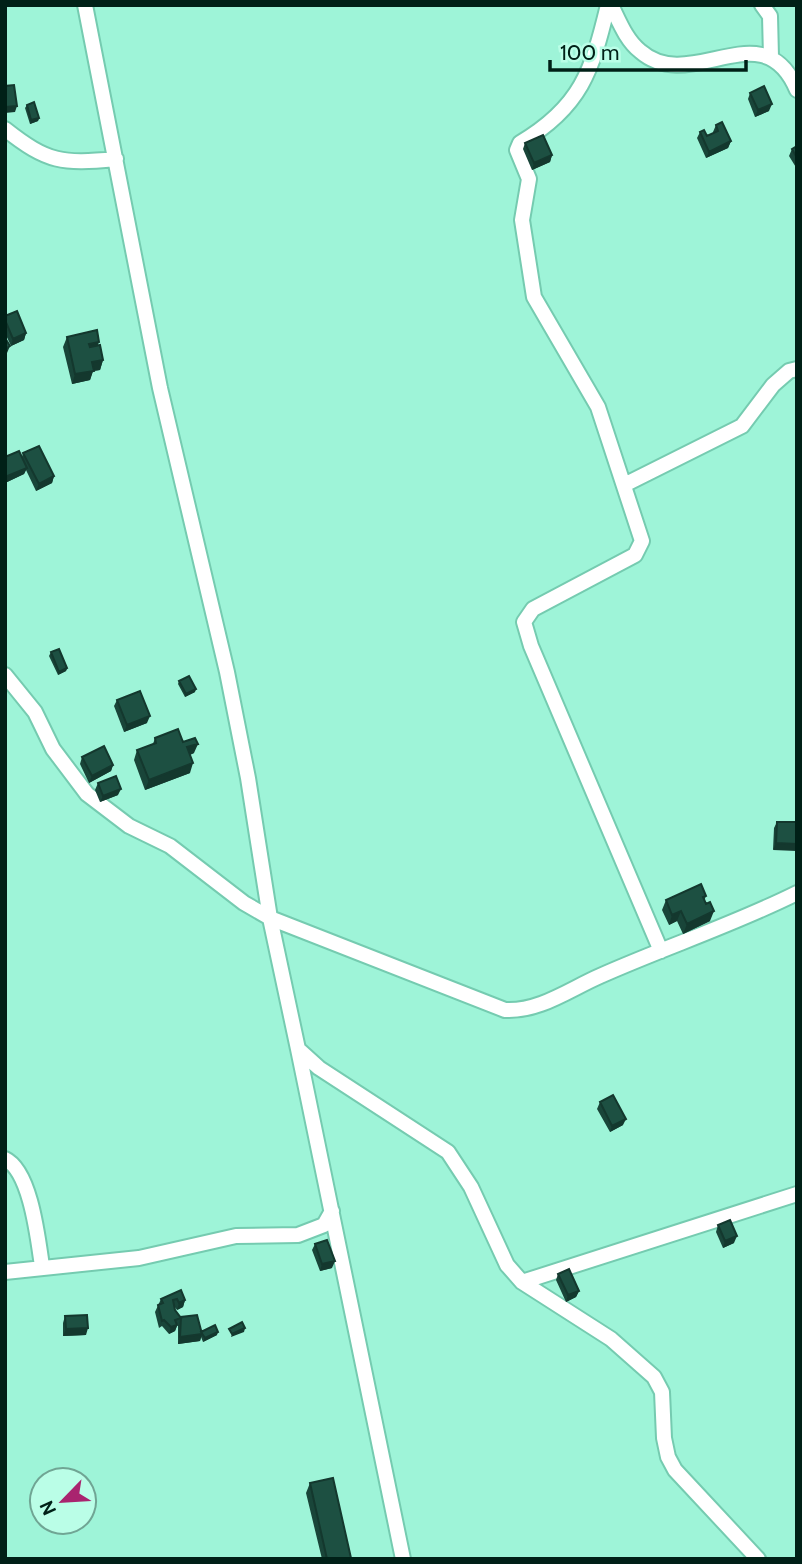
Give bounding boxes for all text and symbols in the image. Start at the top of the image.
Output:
scale bar [550,28,746,72]
text: 100 m [560,40,619,65]
north arrow [28,1466,98,1536]
text: N [35,1497,61,1519]

